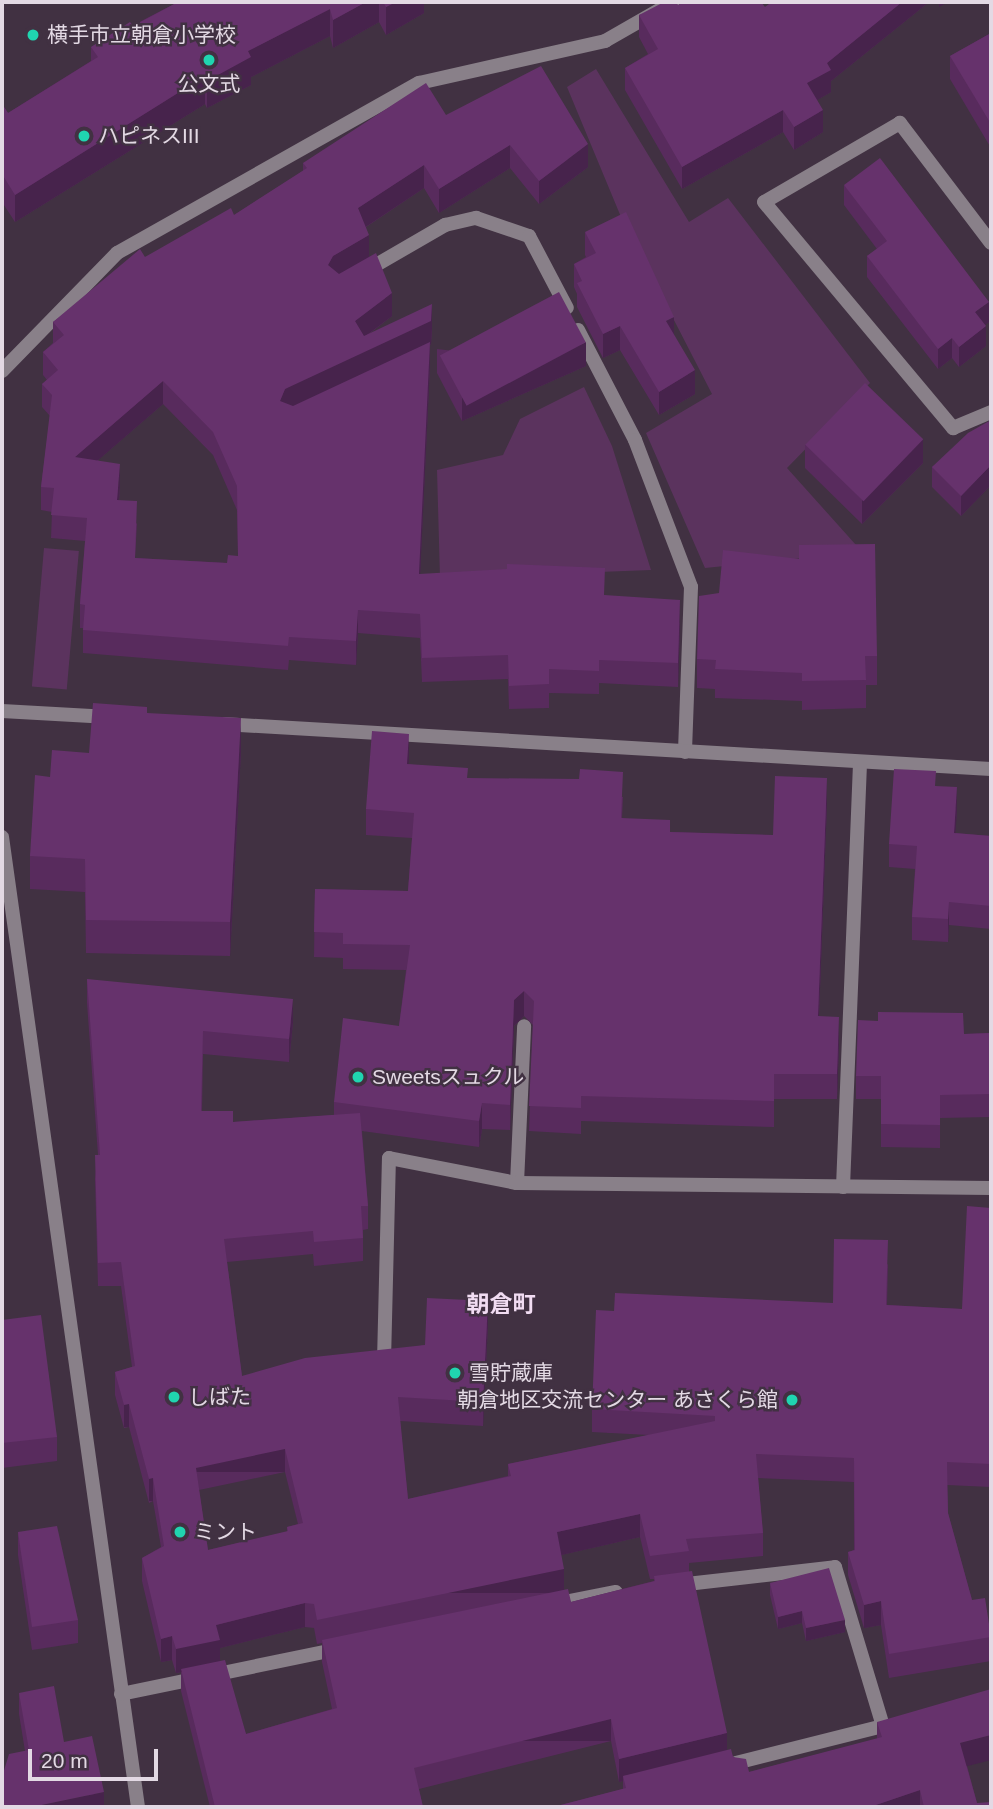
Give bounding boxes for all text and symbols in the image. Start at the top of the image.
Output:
place label: 横手市立朝倉小学校 [47,22,236,48]
marker: 横手市立朝倉小学校 [25,27,41,43]
marker: 公文式 [201,52,217,68]
place label: 公文式 [178,71,240,97]
place label: ハピネスIII [98,123,200,149]
marker: ハピネスIII [76,128,92,144]
place label: Sweetsスュクル [372,1064,525,1090]
marker: Sweetsスュクル [350,1069,366,1085]
district label: 朝倉町 [467,1290,535,1318]
place label: 雪貯蔵庫 [469,1360,553,1386]
marker: 雪貯蔵庫 [447,1365,463,1381]
place label: しばた [188,1384,251,1410]
place label: 朝倉地区交流センター あさくら館 [457,1387,778,1413]
marker: しばた [166,1389,182,1405]
marker: 朝倉地区交流センター あさくら館 [784,1392,800,1408]
place label: ミント [194,1519,257,1545]
marker: ミント [172,1524,188,1540]
scale bar [32,1736,161,1780]
text: 20 m [41,1749,88,1772]

